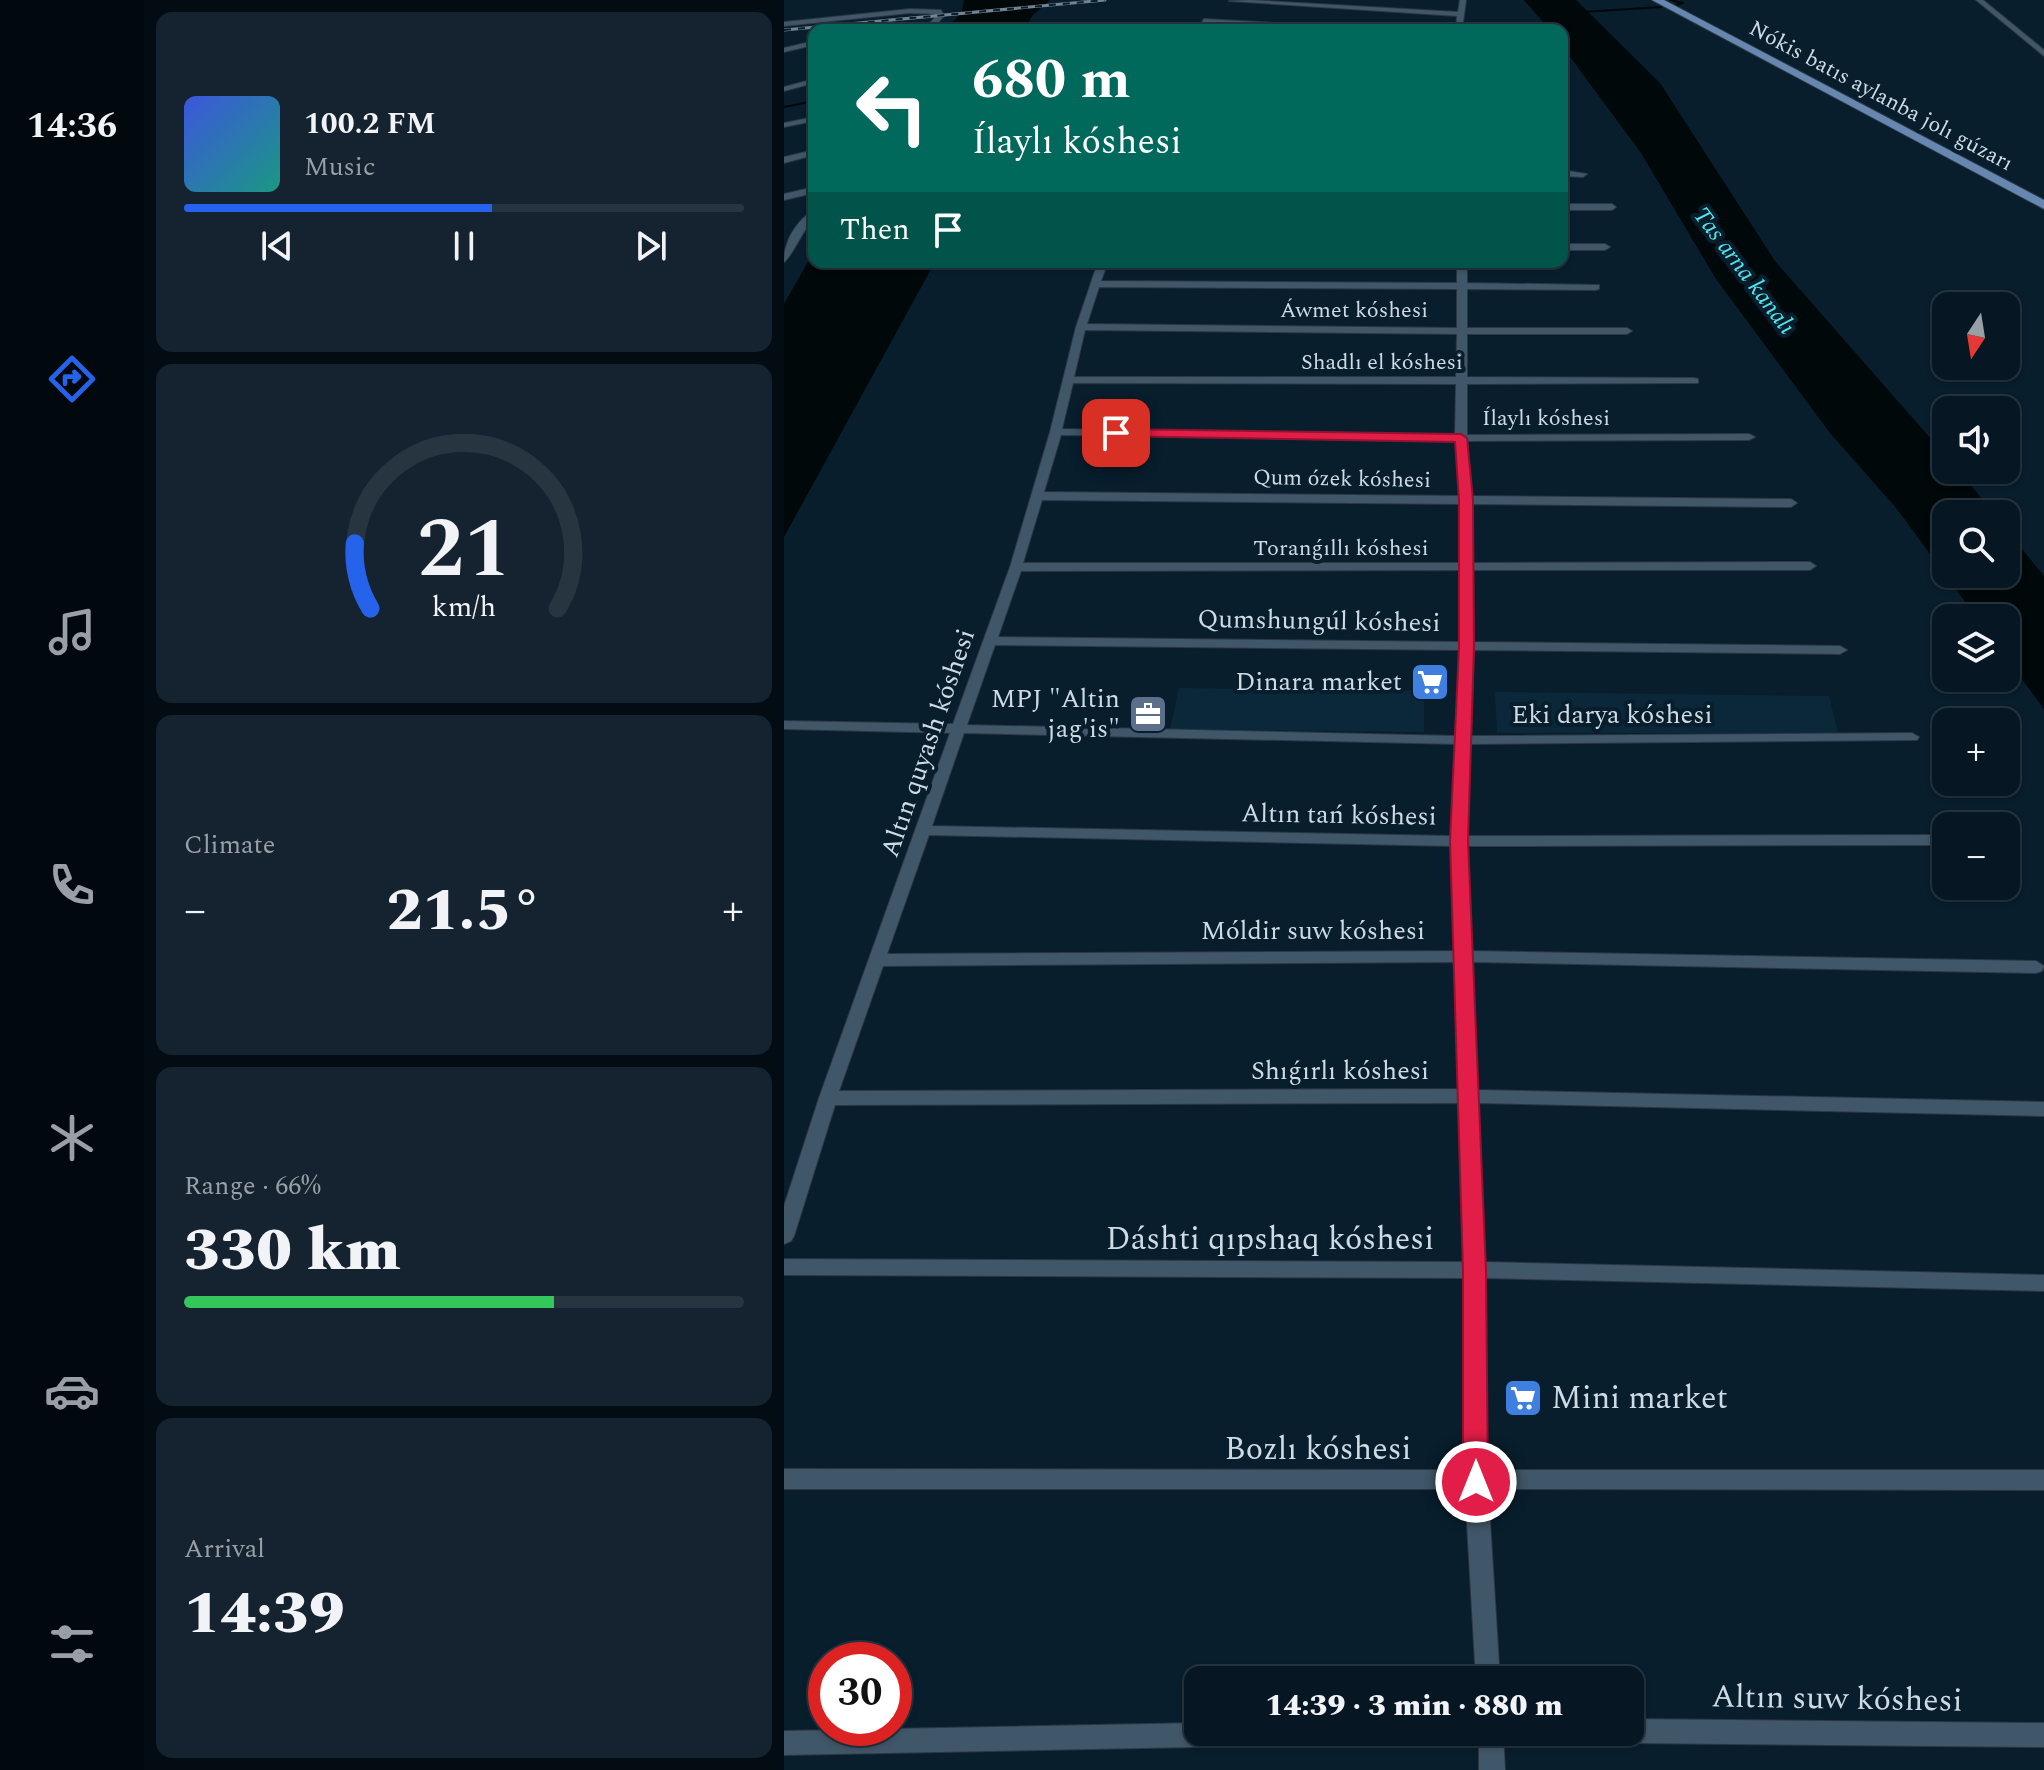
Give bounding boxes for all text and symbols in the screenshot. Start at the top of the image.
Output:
street label: Nókis batıs aylanba jolı gúzarı [1743,12,2019,180]
text: 680 m [972,38,1131,123]
icon: left [840,56,944,160]
text: 14:36 [27,99,117,154]
text: 100.2 FM [304,101,436,147]
text: Ílaylı kóshesi [972,115,1182,170]
text: Music [304,147,375,187]
water label: Tas arna kanalı [1684,199,1804,343]
text: Then [840,207,910,253]
icon: arrive [926,208,970,252]
icon: previous [255,224,299,268]
icon: pause [442,224,486,268]
icon: next [629,224,673,268]
north arrow [1932,292,2020,380]
map controls [1932,292,2020,900]
street label: Áwmet kóshesi [1280,294,1428,327]
street label: Shadlı el kóshesi [1301,346,1463,379]
icon: directions [44,351,100,407]
button: sound [1932,396,2020,484]
pin [1082,399,1150,467]
street label: Ílaylı kóshesi [1482,402,1610,435]
icon: arrive [1094,411,1138,455]
street label: Qum ózek kóshesi [1253,461,1431,497]
text: 21 [417,487,511,614]
button: search [1932,500,2020,588]
street label: Toranǵıllı kóshesi [1253,532,1429,565]
text: km/h [432,587,496,630]
street label: Qumshungúl kóshesi [1197,599,1441,643]
icon: music [44,604,100,660]
button: layers [1932,604,2020,692]
street label: Altın quyash kóshesi [870,623,986,863]
supermarket icon: Dinara market [1409,661,1451,703]
place label: Dinara market [1235,662,1402,702]
place label: MPJ "Altin jag'is" [991,679,1120,749]
office icon: MPJ "Altin jag'is" [1127,693,1169,735]
street label: Eki darya kóshesi [1511,695,1713,735]
button: + [1932,708,2020,796]
street label: Altın tań kóshesi [1241,793,1437,837]
button: − [1932,812,2020,900]
text: Climate [184,825,275,865]
icon: phone [44,857,100,913]
text: 21.5° [387,865,541,957]
text: − [184,877,206,944]
text: + [722,877,744,944]
street label: Móldir suw kóshesi [1201,911,1425,951]
street label: Shıǵırlı kóshesi [1251,1051,1429,1091]
icon: climate [44,1110,100,1166]
text: Range · 66% [184,1166,321,1206]
text: 330 km [184,1205,401,1297]
street label: Dáshti qıpshaq kóshesi [1106,1215,1434,1264]
icon: car [44,1363,100,1419]
place label: Mini market [1551,1374,1728,1423]
supermarket icon: Mini market [1502,1377,1544,1419]
street label: Bozlı kóshesi [1224,1425,1412,1474]
position arrow [1434,1440,1518,1524]
text: Arrival [184,1529,265,1569]
text: 14:39 [184,1568,345,1660]
icon: filters [44,1616,100,1672]
speed limit sign: 30 [808,1642,912,1746]
street label: Altın suw kóshesi [1711,1672,1963,1726]
text: 14:39 · 3 min · 880 m [1265,1683,1563,1729]

